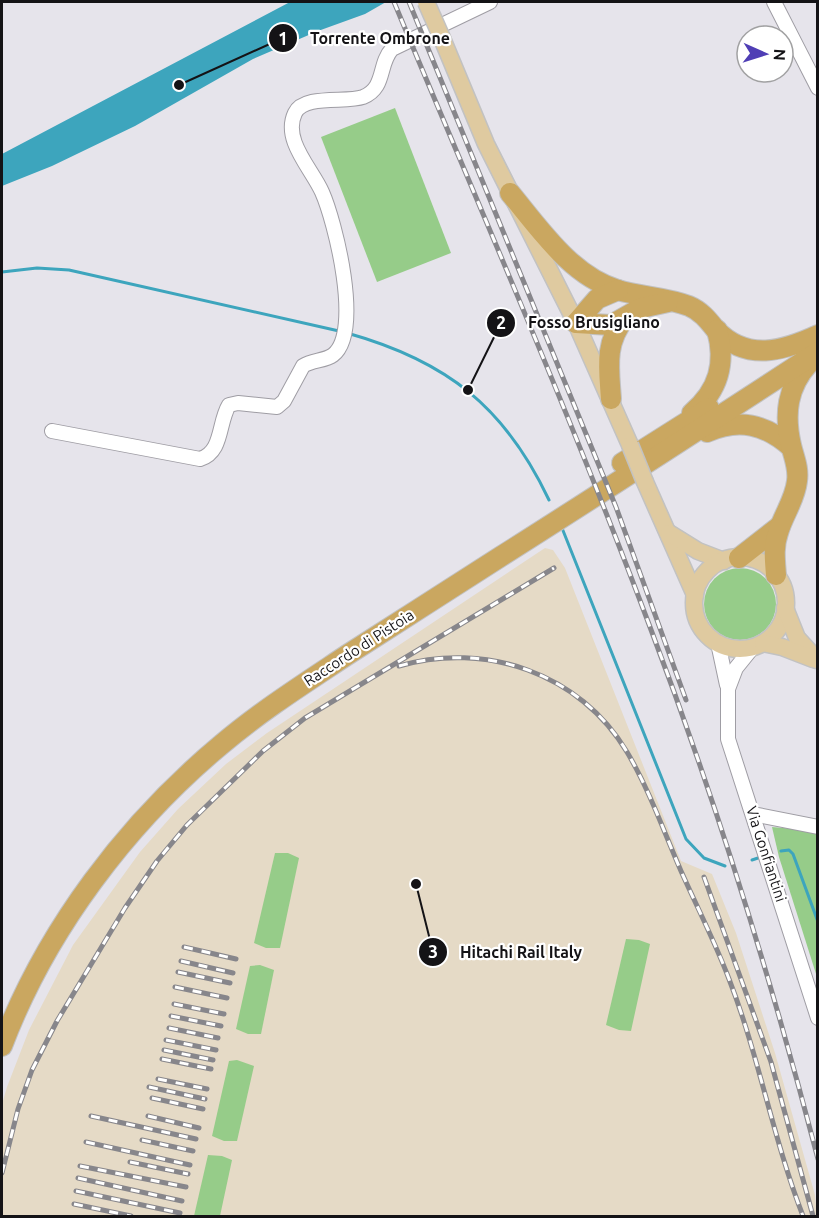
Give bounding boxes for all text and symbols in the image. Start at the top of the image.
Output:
callout: Torrente Ombrone [268,21,462,55]
north arrow [735,24,795,84]
text: 1 [278,28,288,48]
text: Torrente Ombrone [310,29,450,47]
text: N [771,48,789,61]
callout: Fosso Brusigliano [486,306,672,340]
text: 2 [496,312,506,332]
text: Fosso Brusigliano [528,313,660,331]
street label: Raccordo di Pistoia [301,606,417,689]
street label: Via Gonfiantini [743,804,790,904]
callout: Hitachi Rail Italy [418,935,594,969]
text: 3 [428,941,438,961]
text: Hitachi Rail Italy [460,943,583,961]

